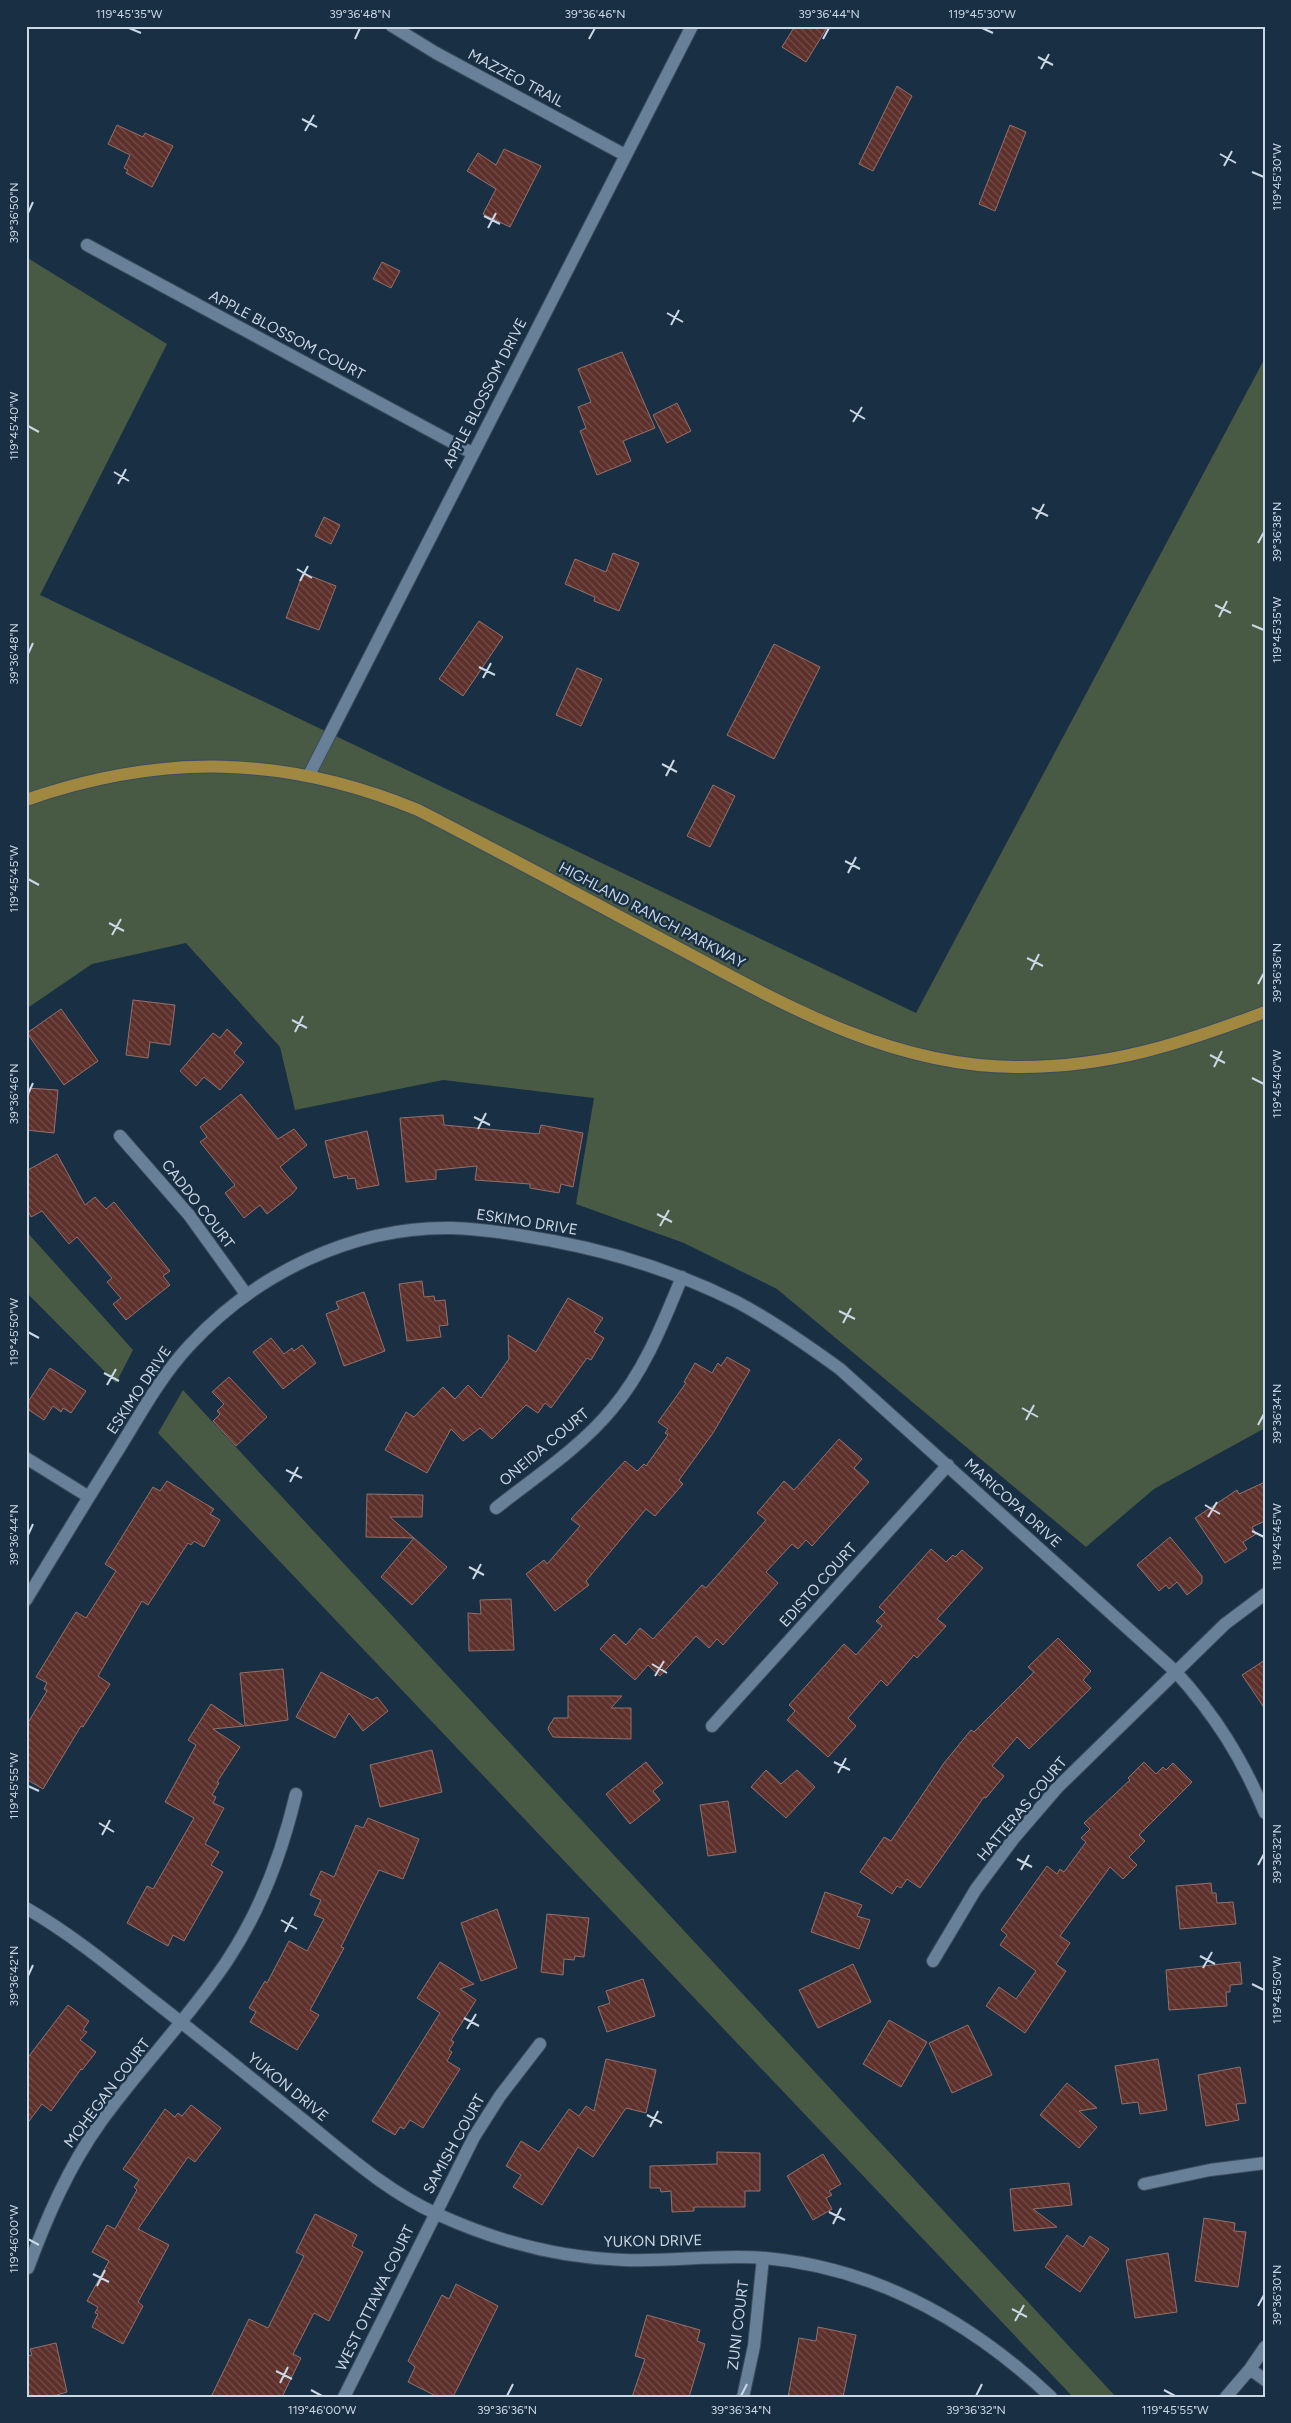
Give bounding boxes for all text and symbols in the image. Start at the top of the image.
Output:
text: 119°45'35"W [96,7,163,21]
text: 39°36'48"N [329,7,391,21]
text: 39°36'46"N [565,7,625,21]
text: 39°36'44"N [798,7,860,21]
text: 119°45'30"W [948,7,1016,21]
street label: MAZZEO TRAIL [465,45,567,111]
text: 119°45'30"W [1270,143,1284,211]
text: 39°36'50"N [7,182,21,244]
street label: APPLE BLOSSOM COURT [206,286,368,384]
street label: APPLE BLOSSOM DRIVE [439,315,531,471]
text: 119°45'40"W [7,391,21,460]
text: 39°36'38"N [1270,502,1284,562]
text: 119°45'35"W [1270,596,1284,663]
text: 39°36'48"N [7,623,21,685]
text: 119°45'45"W [7,845,21,913]
street label: HIGHLAND RANCH PARKWAY [556,858,748,972]
text: 39°36'36"N [1270,943,1284,1003]
text: 119°45'40"W [1270,1049,1284,1118]
text: 39°36'46"N [7,1064,21,1124]
street label: CADDO COURT [158,1156,239,1253]
street label: ESKIMO DRIVE [475,1205,579,1239]
text: 119°45'50"W [7,1298,21,1366]
street label: ESKIMO DRIVE [103,1343,175,1437]
text: 39°36'34"N [1270,1384,1284,1444]
street label: ONEIDA COURT [496,1404,593,1490]
street label: MARICOPA DRIVE [961,1455,1065,1551]
text: 119°45'45"W [1270,1503,1284,1571]
text: 39°36'44"N [7,1504,21,1566]
street label: EDISTO COURT [776,1539,861,1631]
text: 119°45'55"W [7,1752,21,1820]
street label: HATTERAS COURT [973,1753,1071,1865]
text: 39°36'32"N [1270,1824,1284,1884]
text: 39°36'42"N [7,1946,21,2006]
text: 119°45'50"W [1270,1956,1284,2024]
street label: MOHEGAN COURT [60,2034,154,2151]
street label: YUKON DRIVE [244,2049,332,2125]
street label: SAMISH COURT [419,2090,489,2197]
text: 119°46'00"W [7,2204,21,2273]
street label: WEST OTTAWA COURT [332,2222,418,2374]
street label: YUKON DRIVE [603,2231,703,2251]
text: 39°36'30"N [1270,2265,1284,2325]
street label: ZUNI COURT [724,2278,753,2371]
text: 119°46'00"W [288,2403,357,2417]
text: 39°36'36"N [477,2403,537,2417]
text: 39°36'34"N [711,2403,771,2417]
text: 39°36'32"N [946,2403,1006,2417]
text: 119°45'55"W [1141,2403,1209,2417]

